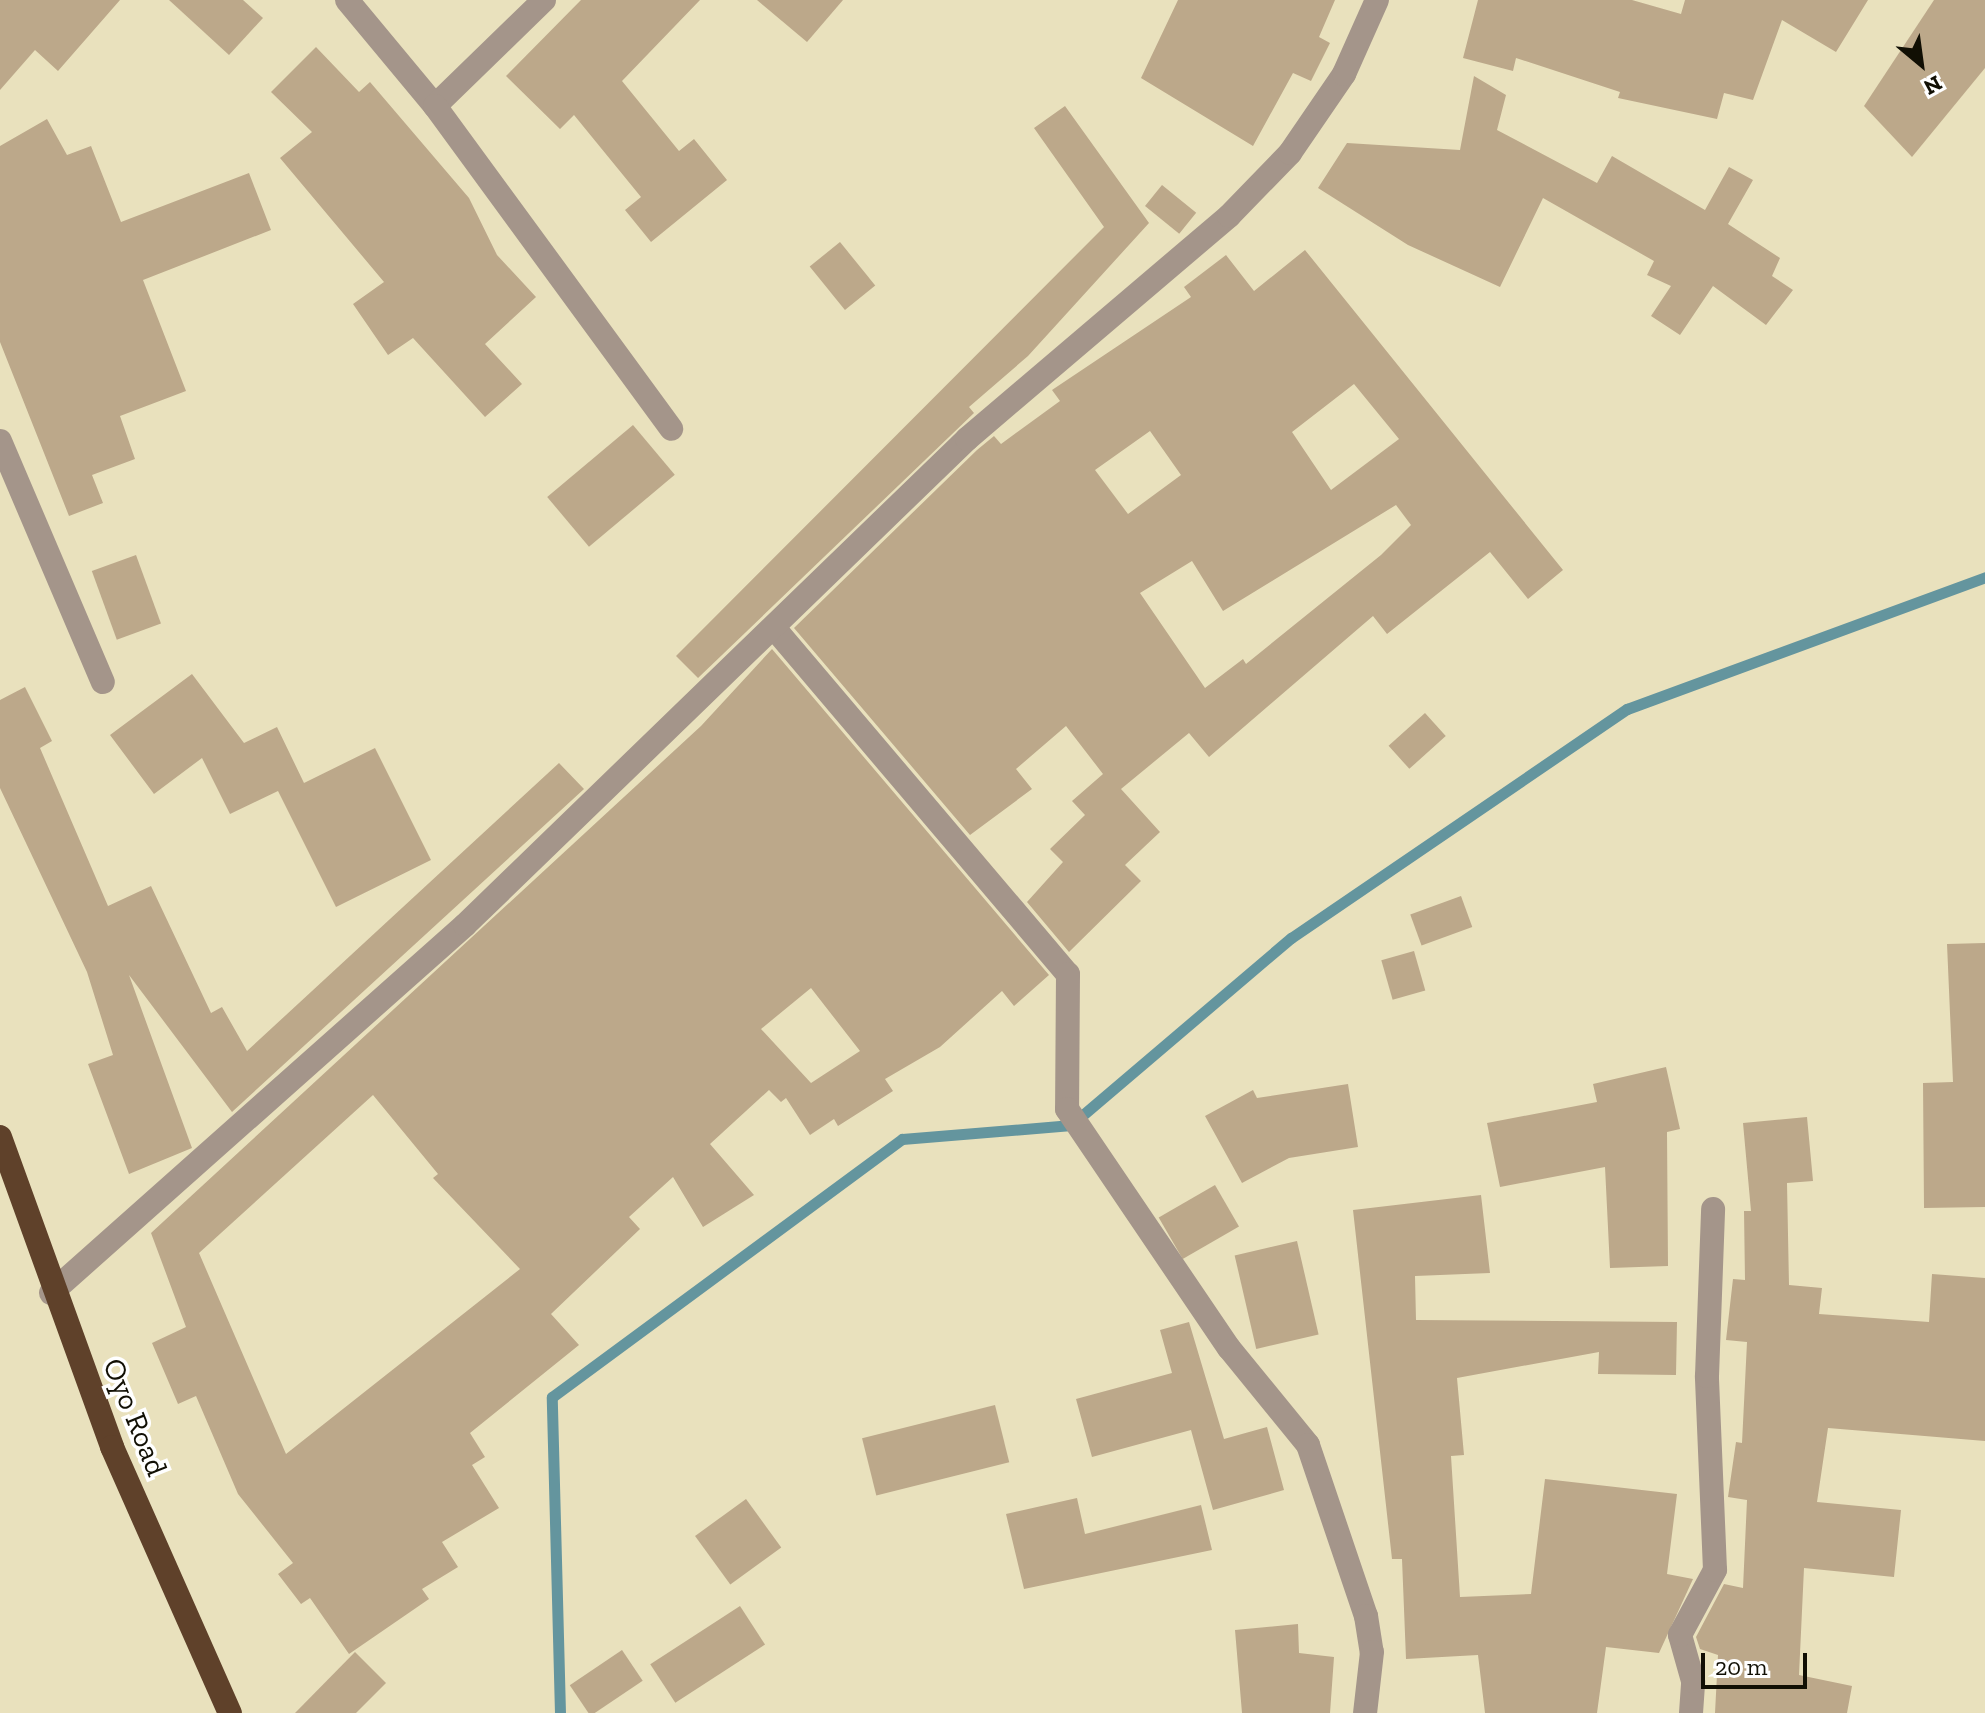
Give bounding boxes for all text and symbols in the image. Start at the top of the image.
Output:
north arrow [1881,24,1961,104]
text: N [1919,70,1947,101]
street label: Oyo Road [95,1353,175,1481]
scale bar [1705,1637,1811,1687]
text: 20 m [1715,1652,1767,1681]

